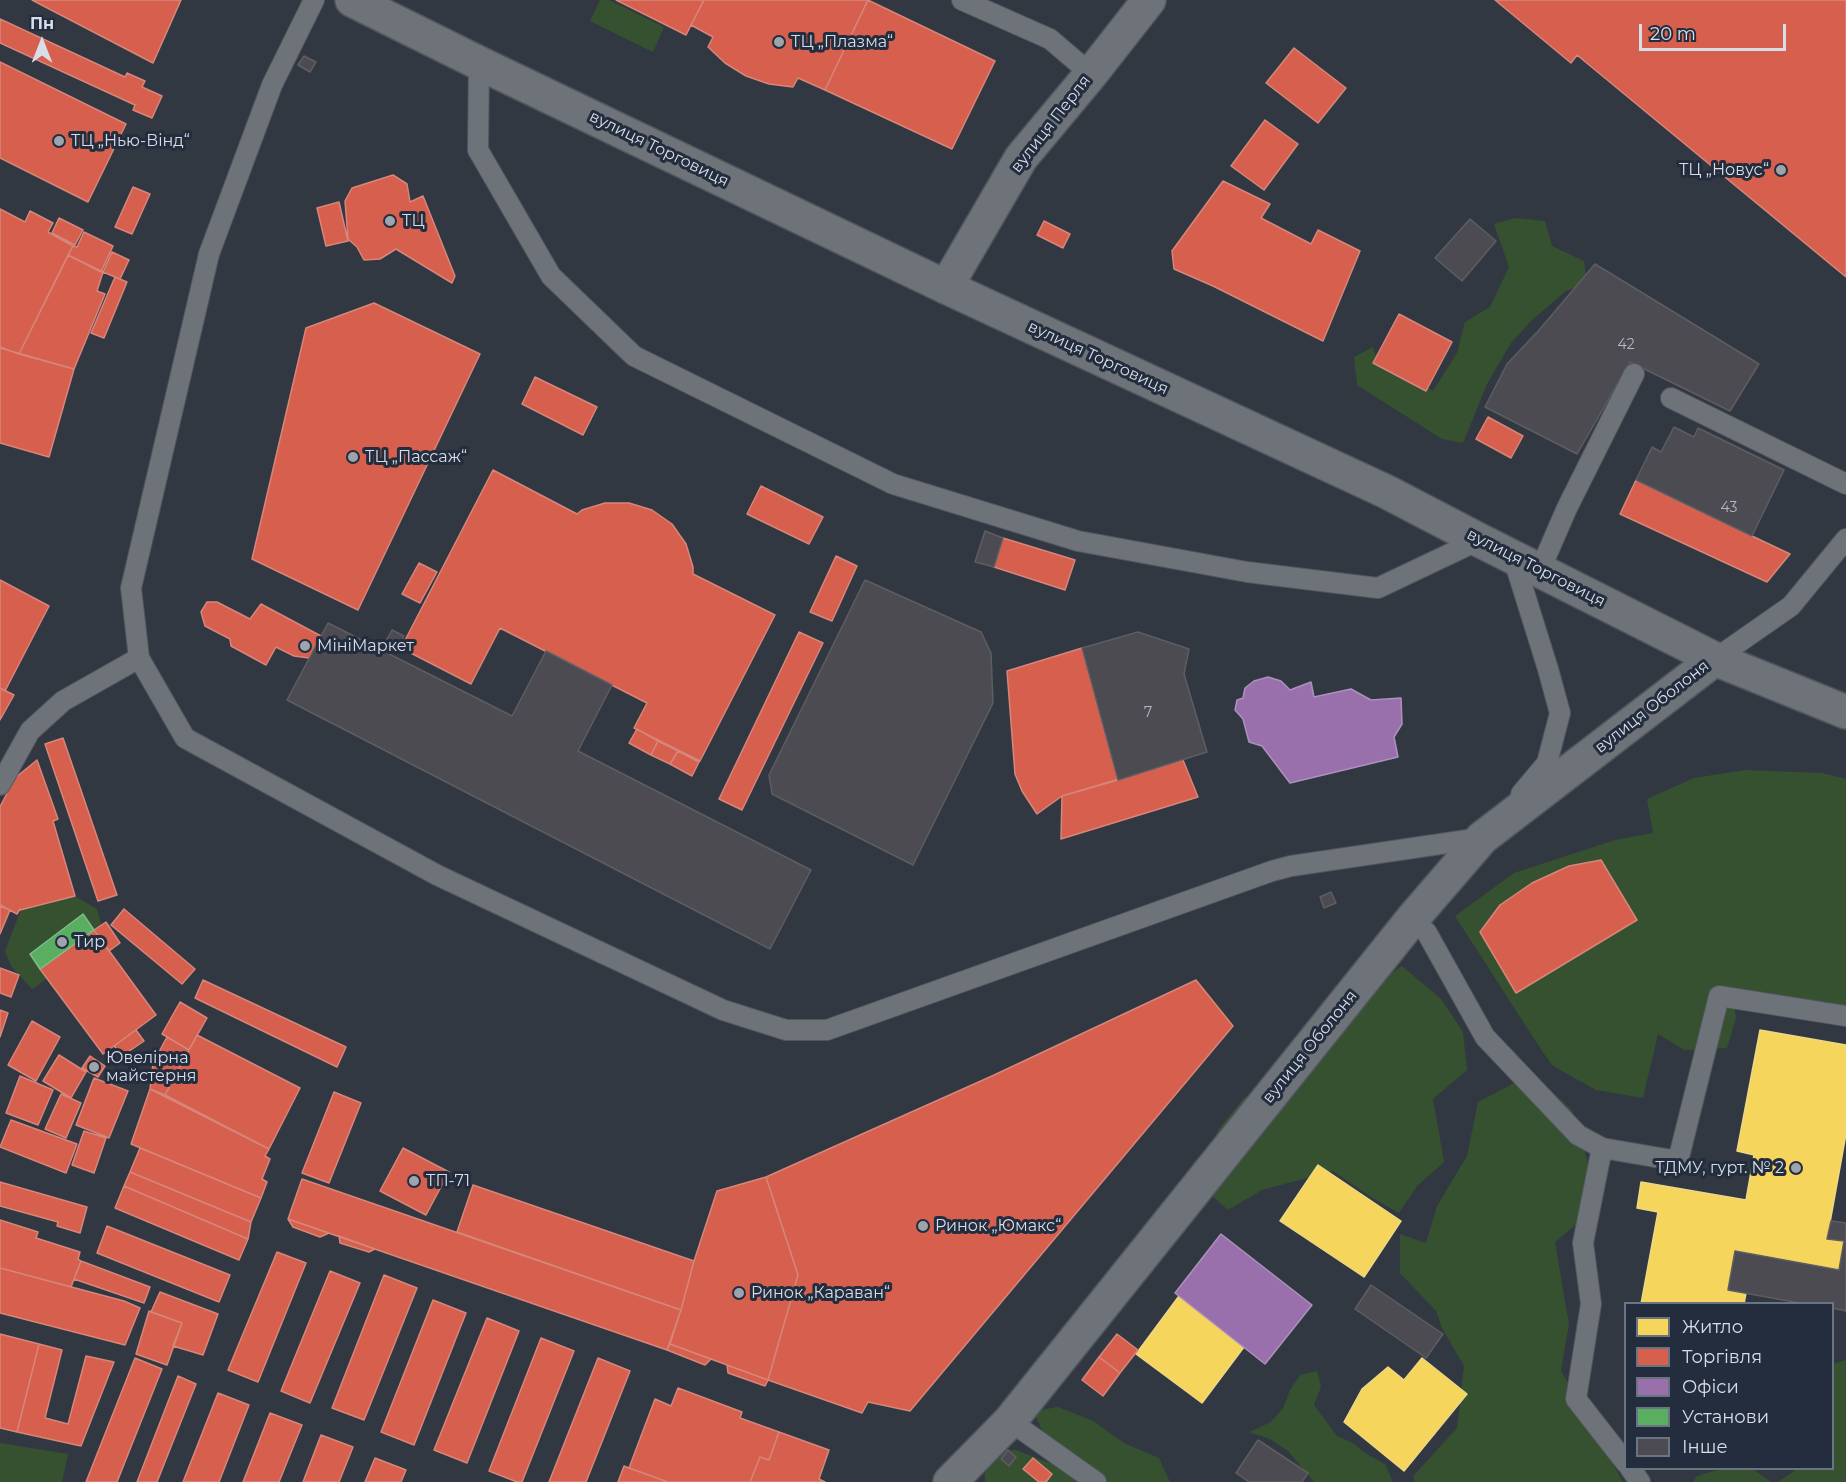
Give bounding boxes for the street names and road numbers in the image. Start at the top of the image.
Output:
street label: вулиця Перля [1007,72,1095,176]
street label: вулиця Торговиця [586,107,732,191]
street label: вулиця Торговиця [1025,317,1171,399]
street label: вулиця Торговиця [1464,525,1608,611]
street label: вулиця Оболоня [1591,657,1713,757]
street label: вулиця Оболоня [1259,987,1361,1107]

